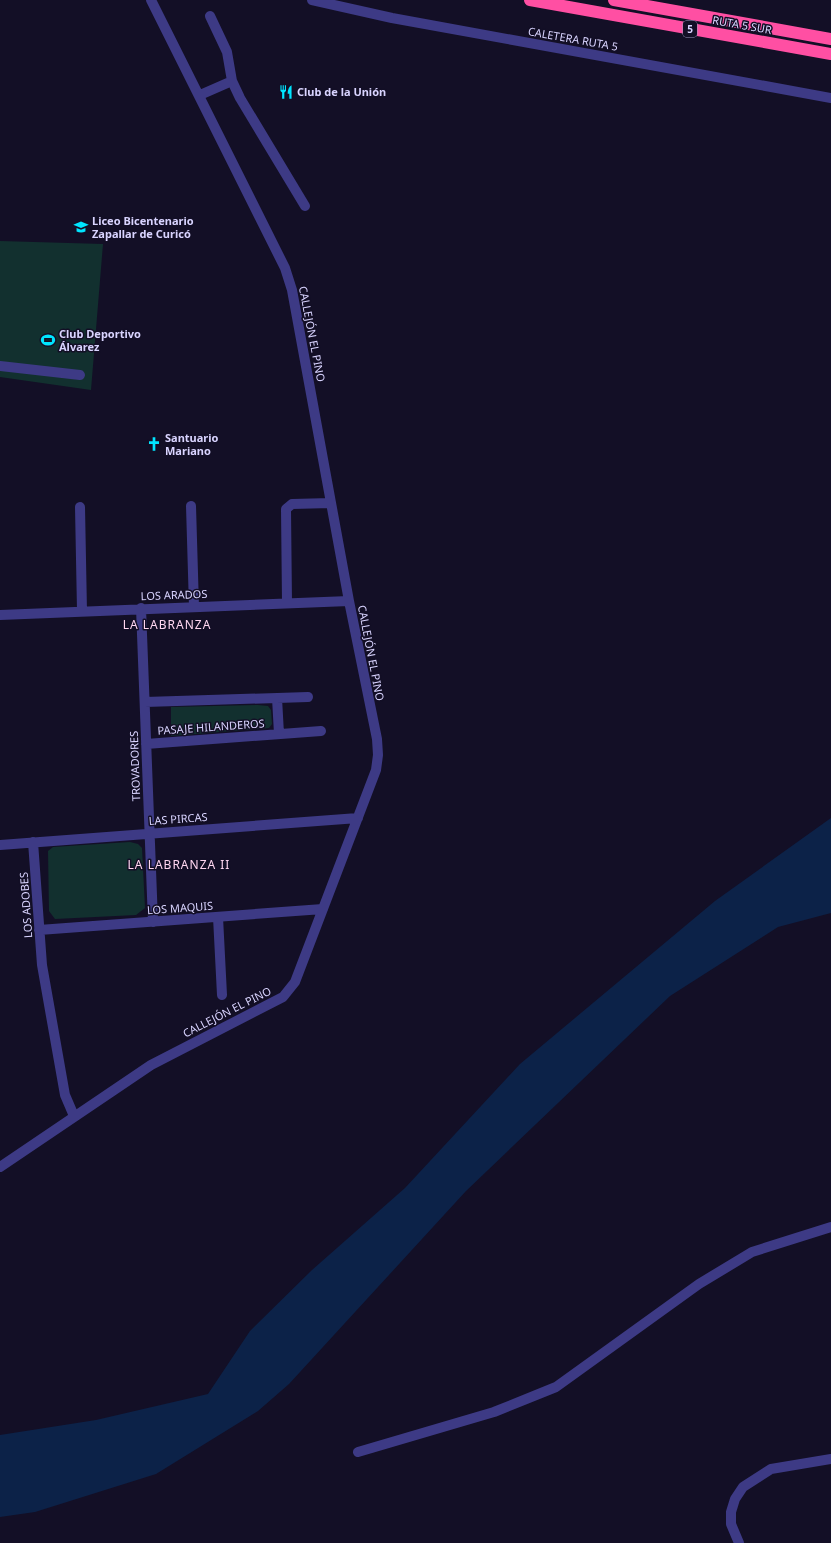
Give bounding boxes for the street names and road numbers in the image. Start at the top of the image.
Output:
street label: RUTA 5 SUR [711,12,773,37]
road number: 5 [683,21,697,37]
street label: CALETERA RUTA 5 [527,23,619,54]
street label: CALLEJÓN EL PINO [296,285,329,383]
street label: LOS ARADOS [140,586,208,603]
street label: CALLEJÓN EL PINO [355,604,388,702]
street label: PASAJE HILANDEROS [157,715,265,738]
street label: TROVADORES [126,731,143,801]
street label: LAS PIRCAS [148,809,208,828]
street label: LOS ADOBES [16,872,35,938]
street label: LOS MAQUIS [146,898,214,917]
street label: CALLEJÓN EL PINO [180,983,273,1040]

